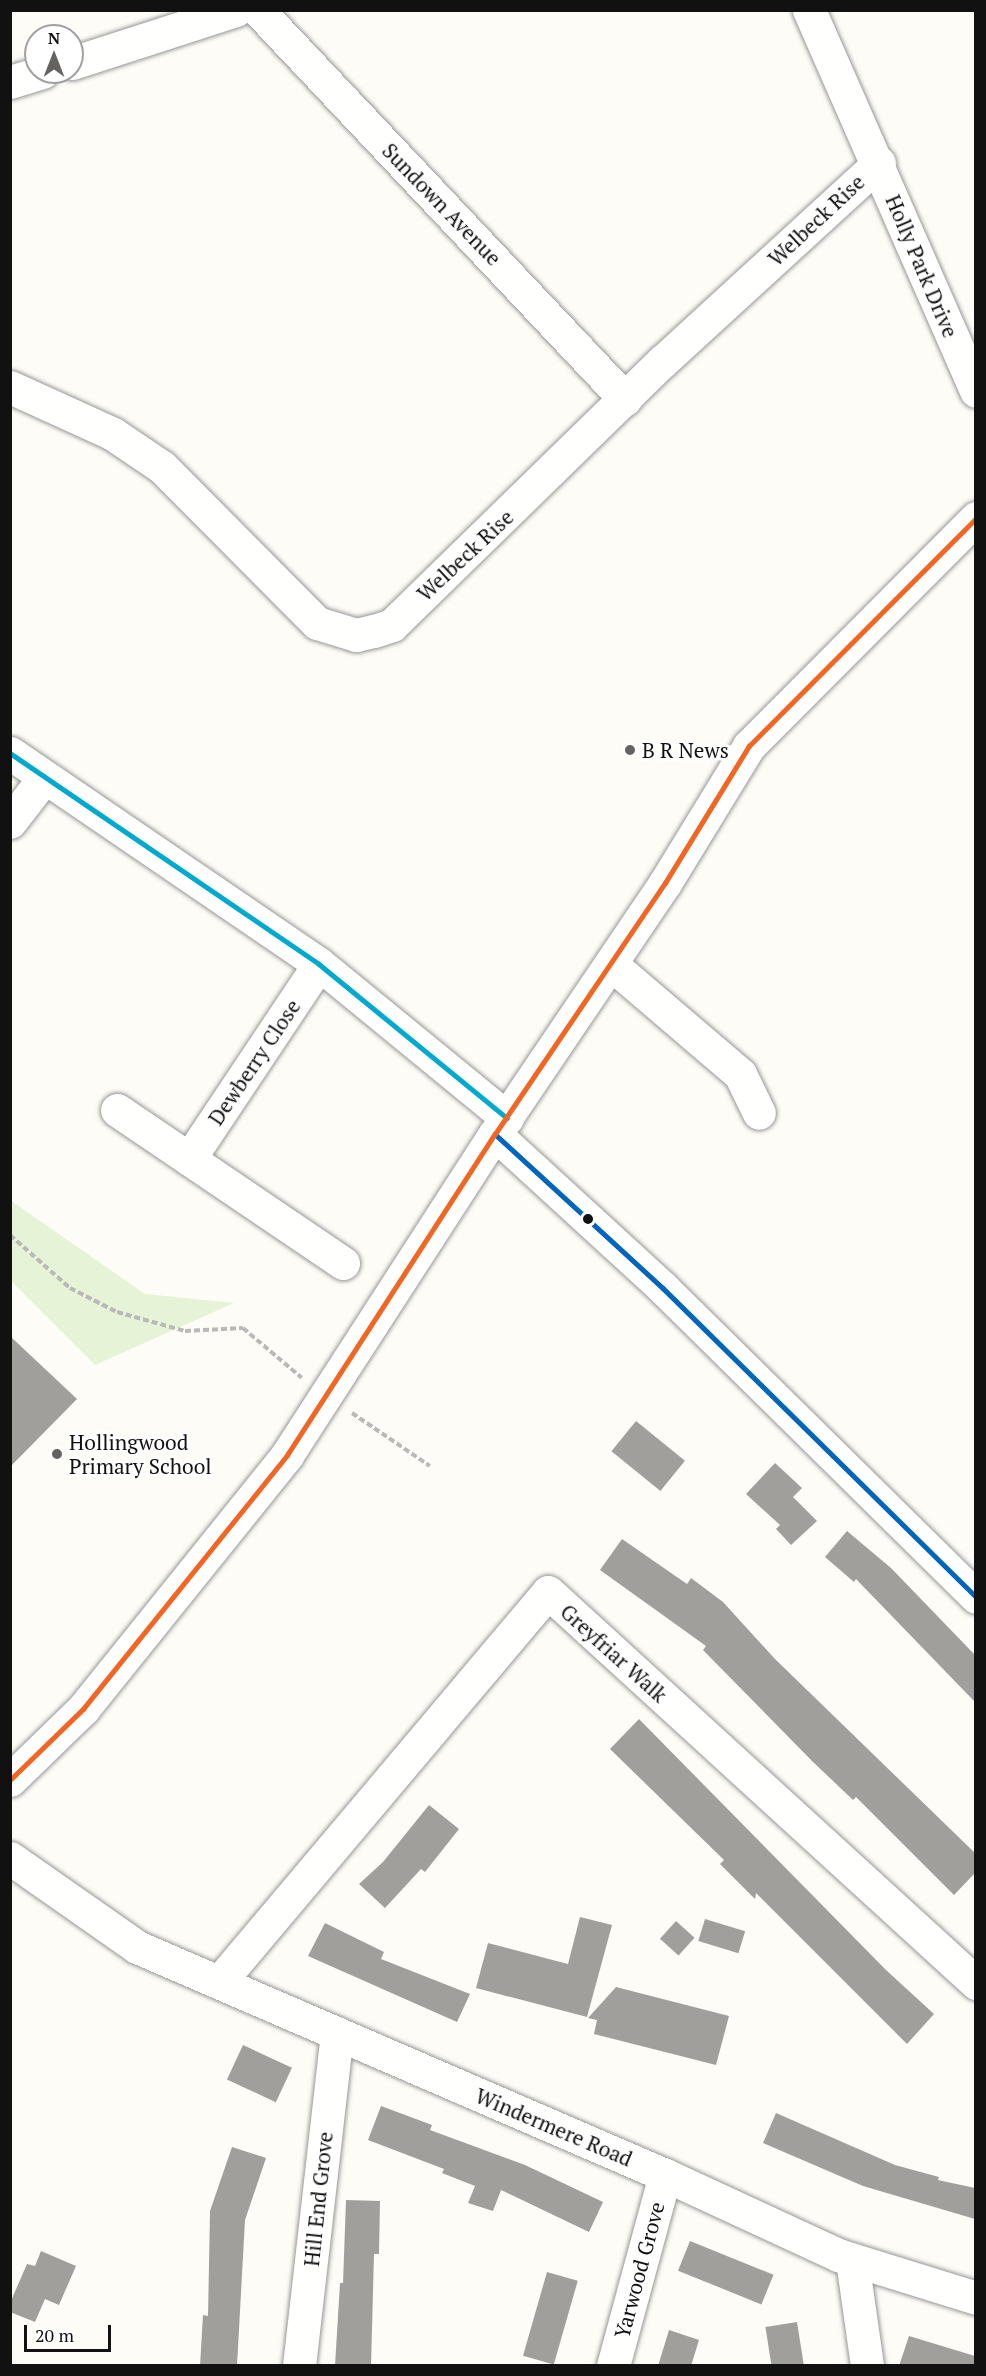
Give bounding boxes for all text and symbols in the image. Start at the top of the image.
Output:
north arrow [24,24,84,84]
text: N [48,27,60,49]
street label: Sundown Avenue [377,138,507,270]
street label: Welbeck Rise [763,169,869,271]
street label: Holly Park Drive [881,191,963,341]
street label: Welbeck Rise [412,504,518,606]
place label: B R News [642,737,729,763]
marker: B R News [623,743,637,757]
street label: Dewberry Close [203,994,305,1130]
unlabelled marker [582,1213,594,1225]
place label: Hollingwood Primary School [69,1429,212,1479]
marker: Hollingwood Primary School [50,1447,64,1461]
street label: Greyfriar Walk [556,1599,672,1707]
street label: Windermere Road [472,2083,636,2171]
street label: Hill End Grove [298,2130,338,2268]
street label: Yarwood Grove [609,2199,669,2341]
scale bar [27,2313,114,2351]
text: 20 m [35,2323,74,2347]

